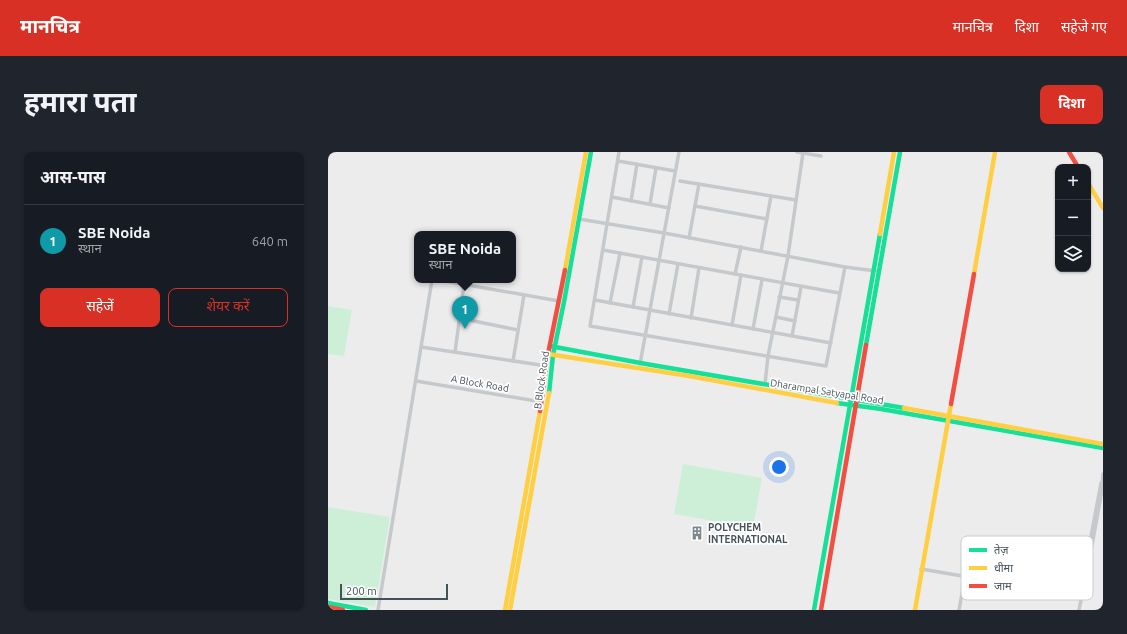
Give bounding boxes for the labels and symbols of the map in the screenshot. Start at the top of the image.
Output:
pin: 1 [452,296,478,329]
street label: B Block Road [532,350,551,410]
street label: A Block Road [450,373,510,394]
street label: Dharampal Satyapal Road [769,377,885,406]
your location [769,457,789,477]
place label: POLYCHEM INTERNATIONAL [708,522,788,545]
building icon: POLYCHEM INTERNATIONAL [689,525,705,541]
legend [961,536,1093,600]
text: तेज़ [994,544,1009,556]
text: धीमा [994,562,1013,574]
text: जाम [994,580,1012,592]
scale bar [340,582,448,601]

